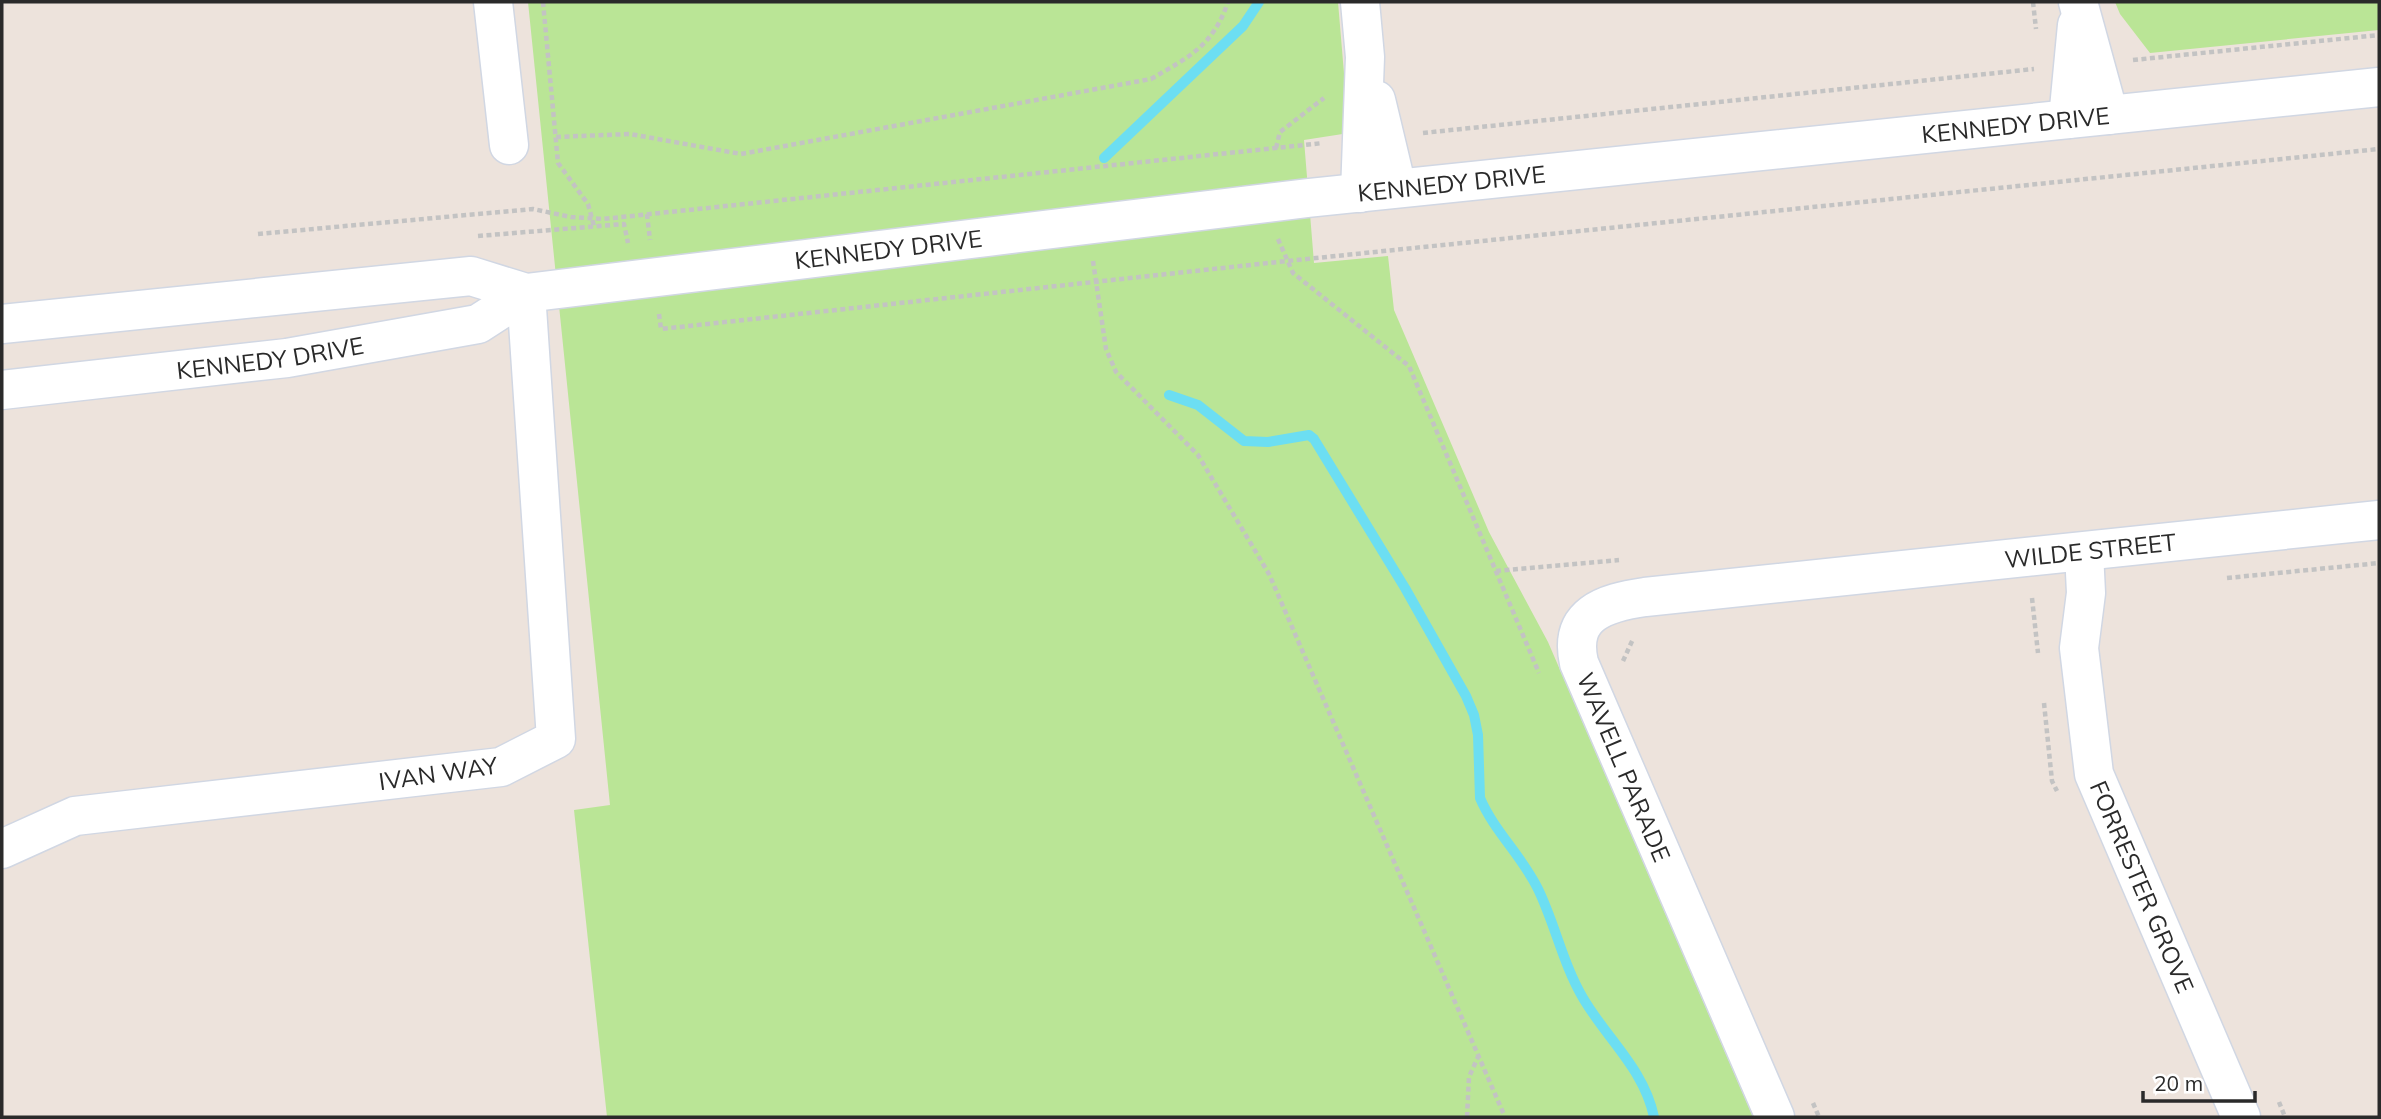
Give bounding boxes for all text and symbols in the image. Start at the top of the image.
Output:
street label: KENNEDY DRIVE [1920,100,2111,149]
street label: KENNEDY DRIVE [1356,158,1547,208]
street label: KENNEDY DRIVE [793,223,984,275]
street label: KENNEDY DRIVE [175,330,366,385]
street label: WILDE STREET [2003,526,2178,574]
street label: WAVELL PARADE [1571,668,1677,866]
street label: IVAN WAY [377,750,500,796]
street label: FORRESTER GROVE [2084,776,2201,997]
scale bar [2143,1060,2255,1104]
text: 20 m [2154,1070,2203,1096]

